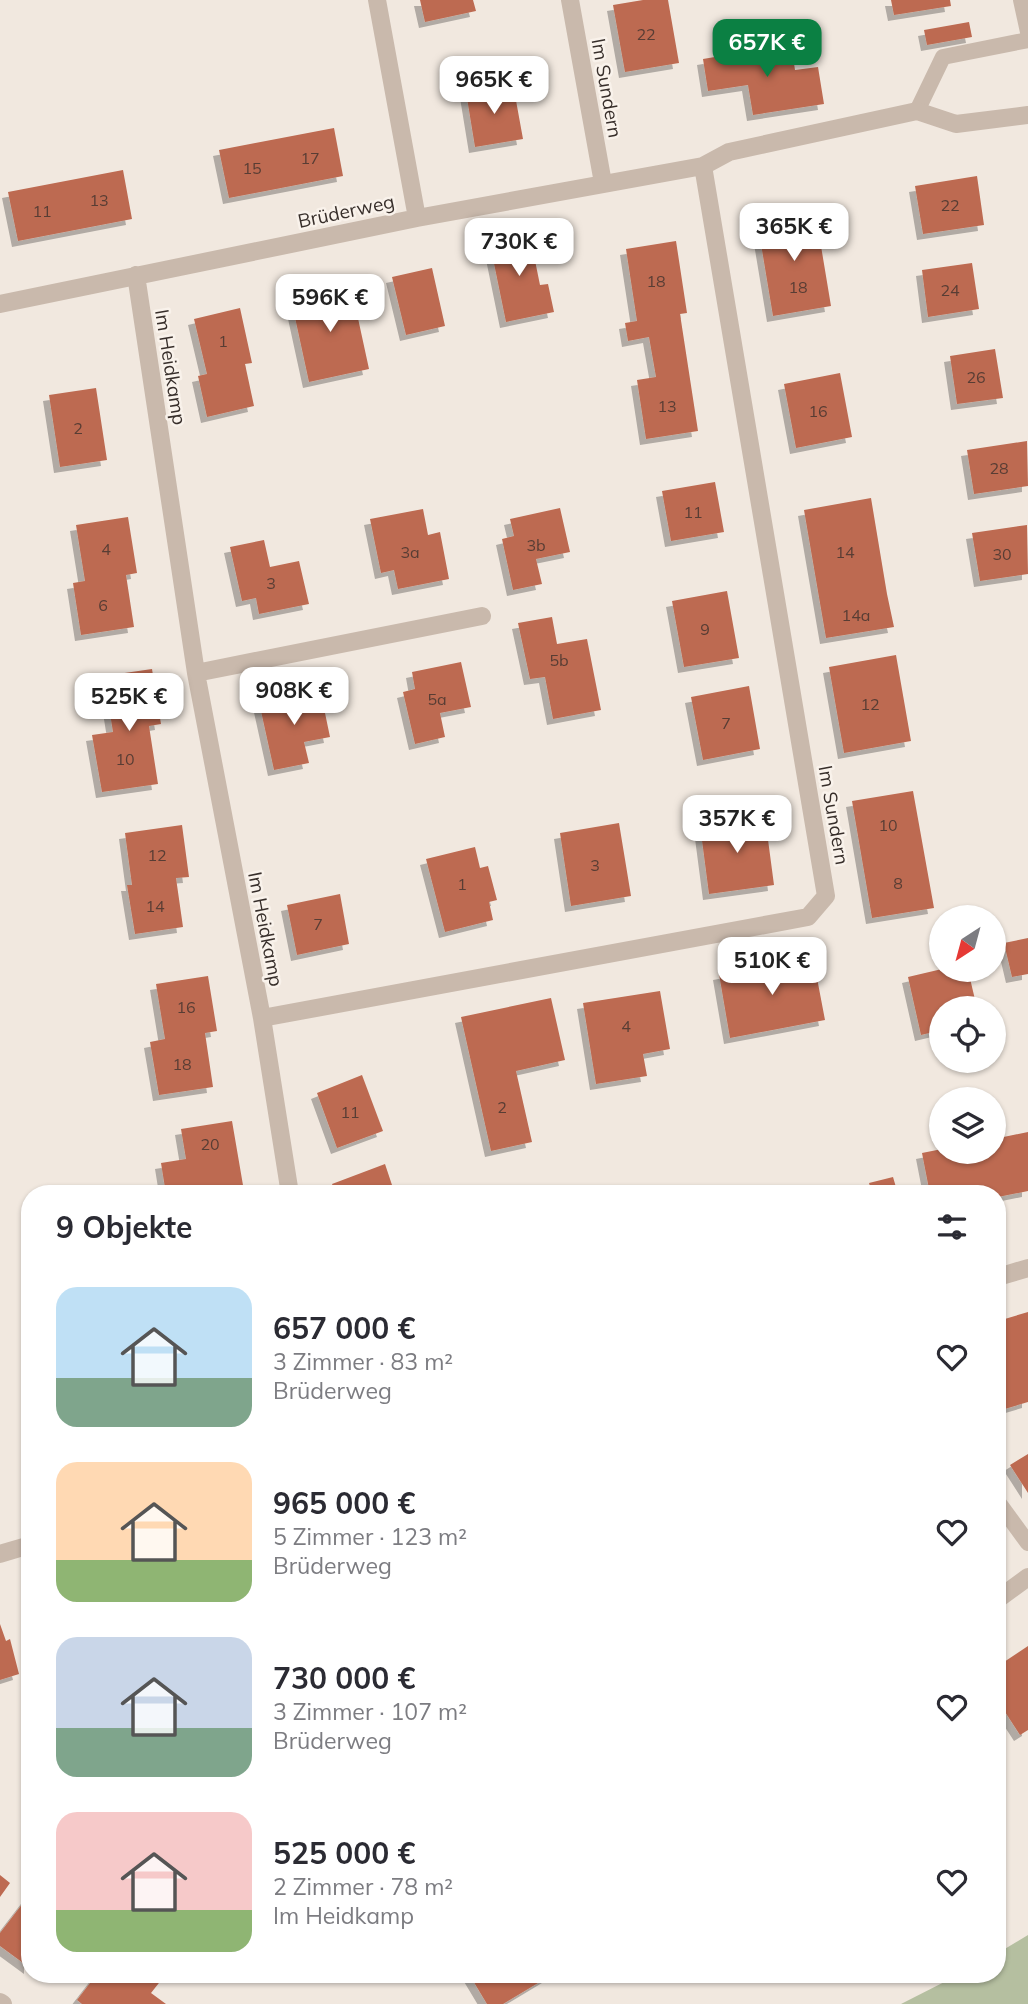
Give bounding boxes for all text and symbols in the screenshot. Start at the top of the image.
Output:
pin: 657K € [710,20,824,79]
house number: 22 [636,24,656,44]
text: 657K € [729,27,805,56]
street label: Im Sundern [586,37,628,139]
pin: 965K € [437,57,551,116]
text: 965K € [456,64,532,93]
house number: 17 [300,148,320,168]
house number: 15 [242,158,262,178]
street label: Brüderweg [295,189,397,233]
house number: 13 [89,190,109,210]
house number: 22 [940,195,960,215]
house number: 11 [32,201,52,221]
pin: 365K € [737,204,851,263]
text: 365K € [756,211,832,240]
pin: 730K € [462,218,576,278]
text: 730K € [481,226,557,255]
house number: 18 [646,271,666,291]
pin: 596K € [273,274,387,334]
house number: 18 [788,277,808,297]
house number: 24 [940,280,960,300]
text: 596K € [292,282,368,311]
street label: Im Heidkamp [150,308,192,426]
house number: 1 [218,331,228,351]
house number: 26 [966,367,986,387]
house number: 13 [657,396,677,416]
house number: 16 [808,401,828,421]
house number: 2 [73,418,83,438]
house number: 28 [989,458,1009,478]
house number: 11 [683,502,703,522]
house number: 3b [526,535,546,555]
house number: 4 [101,539,111,559]
house number: 3a [400,542,420,562]
house number: 14 [835,542,855,562]
house number: 30 [992,544,1012,564]
house number: 3 [266,573,276,593]
house number: 6 [98,595,108,615]
house number: 14a [842,605,870,625]
house number: 9 [700,619,710,639]
house number: 5b [549,650,569,670]
pin: 908K € [237,668,351,727]
pin: 525K € [72,674,186,733]
text: 908K € [256,675,332,704]
text: 525K € [91,681,167,710]
house number: 5a [427,689,447,709]
house number: 12 [860,694,880,714]
house number: 7 [721,713,731,733]
house number: 10 [115,749,135,769]
street label: Im Sundern [813,764,855,866]
pin: 357K € [680,796,794,855]
text: 357K € [699,803,775,832]
house number: 10 [878,815,898,835]
house number: 12 [147,845,167,865]
house number: 3 [590,855,600,875]
street label: Im Heidkamp [243,870,289,988]
house number: 8 [893,873,903,893]
house number: 1 [457,874,467,894]
house number: 14 [145,896,165,916]
north arrow [929,905,1006,982]
map controls [929,905,1006,1164]
house number: 7 [313,914,323,934]
pin: 510K € [715,937,829,997]
text: 510K € [734,945,810,974]
button: locate [929,996,1006,1073]
house number: 16 [176,997,196,1017]
house number: 4 [621,1016,631,1036]
house number: 18 [172,1054,192,1074]
button: layers [929,1087,1006,1164]
house number: 2 [497,1097,507,1117]
house number: 11 [340,1102,360,1122]
house number: 20 [200,1134,220,1154]
text: 9 Objekte [56,1208,192,1246]
icon: filters [933,1208,971,1246]
text: 657 000 € [273,1309,415,1347]
icon: home [112,1315,196,1399]
icon: heart [933,1338,971,1376]
text: 3 Zimmer · 83 m² [273,1347,453,1376]
text: Brüderweg [273,1376,392,1405]
text: 965 000 € [273,1484,415,1522]
icon: home [112,1490,196,1574]
icon: heart [933,1513,971,1551]
text: 5 Zimmer · 123 m² [273,1522,467,1551]
text: Brüderweg [273,1551,392,1580]
text: 730 000 € [273,1659,415,1697]
icon: home [112,1665,196,1749]
icon: heart [933,1688,971,1726]
text: 3 Zimmer · 107 m² [273,1697,467,1726]
text: Brüderweg [273,1726,392,1755]
text: 525 000 € [273,1834,415,1872]
icon: home [112,1840,196,1924]
icon: heart [933,1863,971,1901]
text: 2 Zimmer · 78 m² [273,1872,453,1901]
text: Im Heidkamp [273,1901,414,1930]

